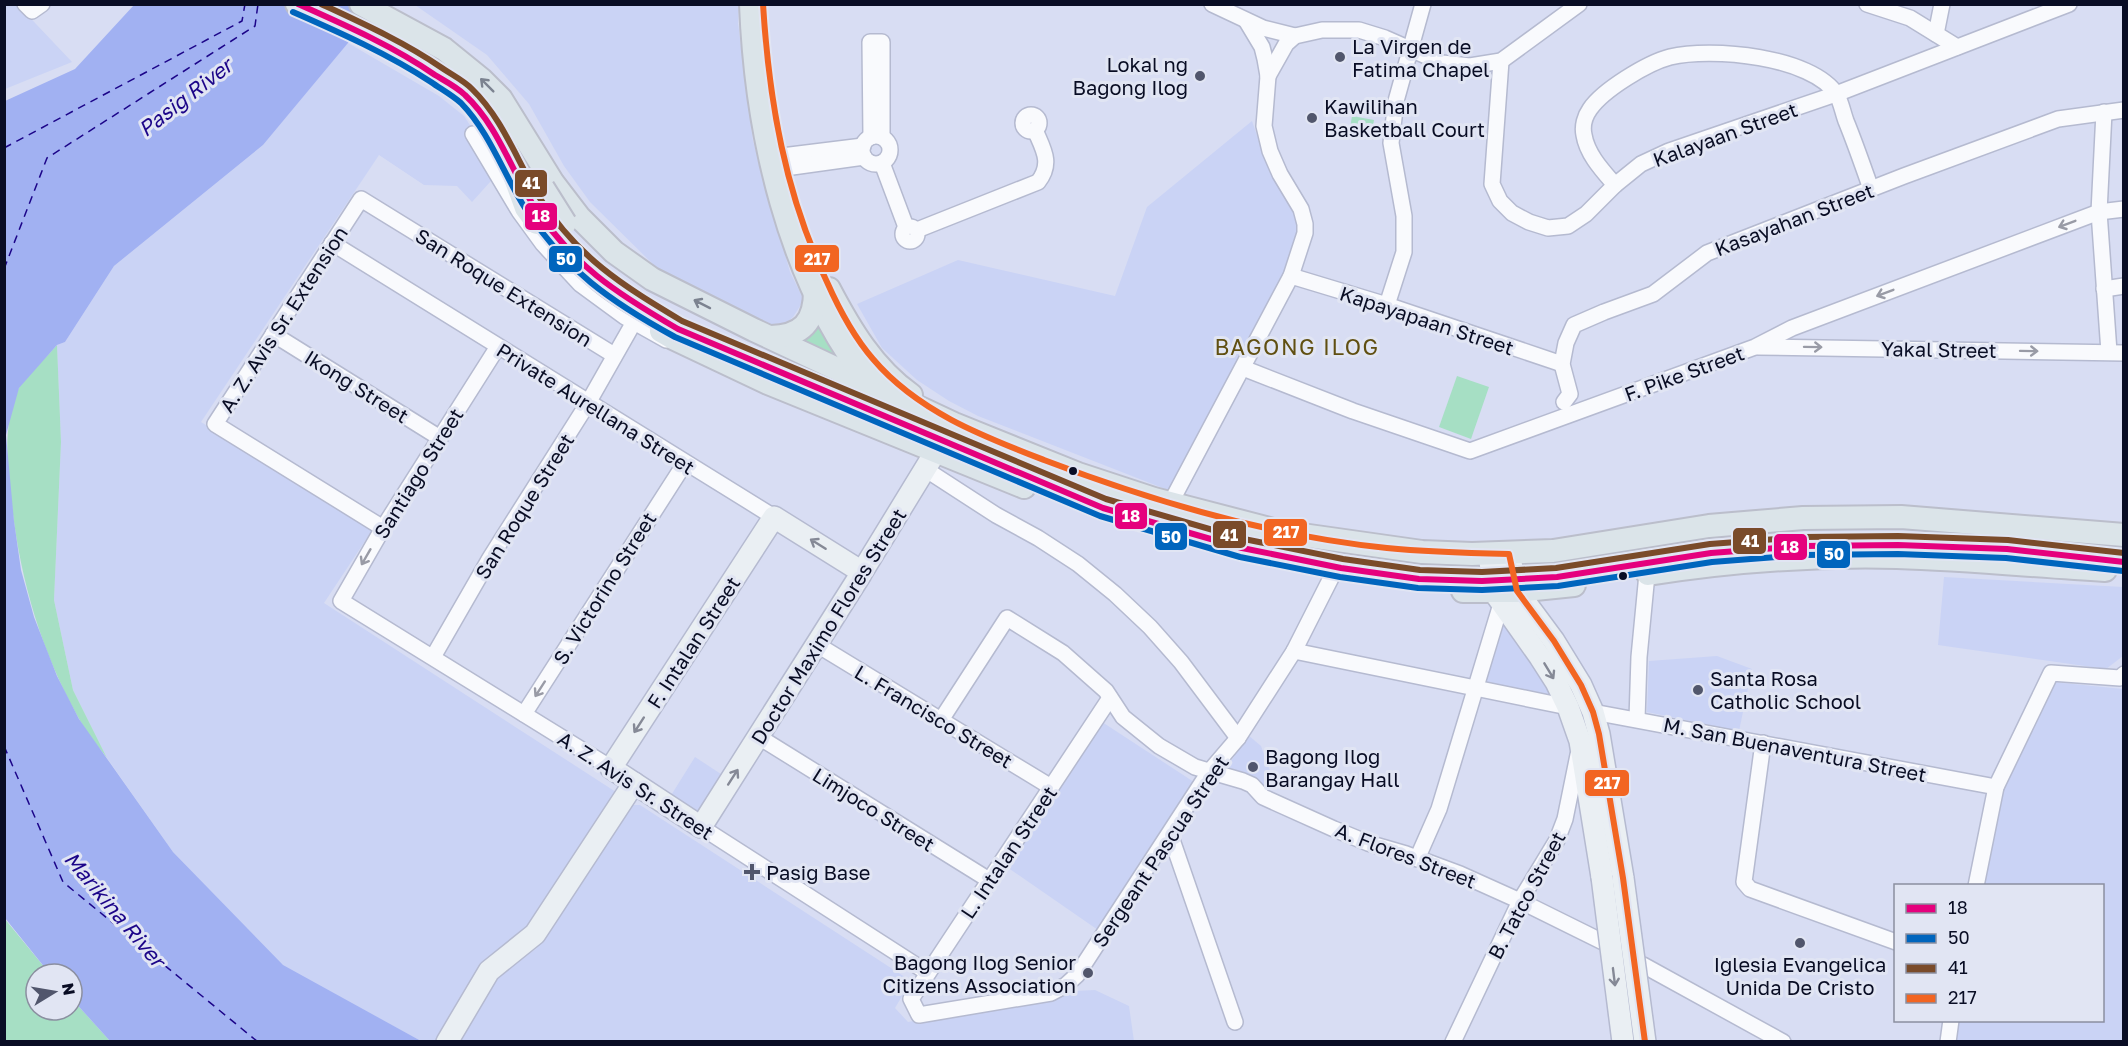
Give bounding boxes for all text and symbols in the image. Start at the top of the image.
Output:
place label: La Virgen de Fatima Chapel [1352,34,1489,81]
marker: La Virgen de Fatima Chapel [1333,50,1347,64]
water label: Pasig River [133,51,239,142]
place label: Lokal ng Bagong Ilog [1073,52,1188,99]
marker: Lokal ng Bagong Ilog [1193,69,1207,83]
one-way arrow [480,78,494,93]
place label: Kawilihan Basketball Court [1324,94,1485,141]
street label: Kalayaan Street [1650,97,1800,171]
marker: Kawilihan Basketball Court [1305,111,1319,125]
line badge: 41 [514,169,548,198]
text: 41 [522,173,540,193]
street label: Kasayahan Street [1711,178,1877,260]
line badge: 18 [524,202,558,231]
text: 18 [532,206,550,226]
one-way arrow [2059,219,2077,230]
street label: A. Z. Avis Sr. Extension [214,222,352,416]
street label: San Roque Extension [411,223,597,351]
line badge: 217 [794,244,840,273]
line badge: 50 [548,245,583,273]
text: 50 [556,249,576,269]
text: 217 [804,249,831,269]
street label: Kapayapaan Street [1337,281,1517,359]
one-way arrow [1876,288,1895,299]
one-way arrow [693,297,711,309]
district label: BAGONG ILOG [1215,333,1379,360]
street label: Yakal Street [1881,336,1997,362]
street label: Private Aurellana Street [493,337,699,479]
street label: F. Pike Street [1621,340,1747,406]
one-way arrow [1803,342,1823,353]
street label: Ikong Street [301,345,413,427]
one-way arrow [2019,345,2039,357]
street label: Santiago Street [368,403,468,543]
street label: San Roque Street [470,429,578,583]
unlabelled marker [1067,465,1079,477]
line badge: 18 [1114,502,1148,530]
street label: Doctor Maximo Flores Street [745,504,911,748]
text: 18 [1122,506,1140,526]
street label: S. Victorino Street [547,507,661,669]
line badge: 217 [1263,518,1308,547]
line badge: 41 [1212,520,1247,549]
line badge: 50 [1154,522,1188,551]
text: 217 [1273,522,1300,542]
text: 41 [1220,525,1238,545]
text: 50 [1161,527,1181,547]
line badge: 41 [1732,527,1767,555]
text: 41 [1741,531,1759,551]
line badge: 18 [1773,533,1808,561]
text: 18 [1781,537,1799,557]
one-way arrow [810,538,827,550]
line badge: 50 [1816,540,1851,569]
text: 50 [1824,544,1844,564]
one-way arrow [360,548,372,565]
unlabelled marker [1617,570,1629,582]
street label: F. Intalan Street [641,572,745,712]
street label: L. Francisco Street [851,659,1017,773]
one-way arrow [1543,662,1555,679]
place label: Santa Rosa Catholic School [1710,666,1861,713]
one-way arrow [534,680,546,697]
marker: Santa Rosa Catholic School [1691,683,1705,697]
street label: M. San Buenaventura Street [1661,712,1929,786]
one-way arrow [633,716,646,733]
street label: A. Z. Avis Sr. Street [554,726,718,844]
place label: Bagong Ilog Barangay Hall [1265,744,1400,791]
street label: Sergeant Pascua Street [1087,751,1233,951]
marker: Bagong Ilog Barangay Hall [1246,760,1260,774]
street label: Limjoco Street [809,762,939,856]
line badge: 217 [1584,769,1630,797]
one-way arrow [727,770,739,786]
text: 217 [1594,773,1621,793]
street label: L. Intalan Street [955,781,1061,923]
street label: A. Flores Street [1332,817,1480,893]
street label: B. Tatco Street [1482,827,1570,963]
water label: Marikina River [59,846,173,974]
place label: Pasig Base [766,860,870,884]
marker: Pasig Base [743,863,761,881]
legend [1894,884,2104,1022]
text: 18 [1948,896,1968,918]
text: 50 [1948,926,1970,948]
marker: Iglesia Evangelica Unida De Cristo [1793,936,1807,950]
place label: Bagong Ilog Senior Citizens Association [882,950,1076,997]
place label: Iglesia Evangelica Unida De Cristo [1714,952,1886,999]
text: 41 [1948,956,1968,978]
north arrow [24,962,84,1022]
marker: Bagong Ilog Senior Citizens Association [1081,966,1095,980]
one-way arrow [1609,966,1620,986]
text: N [58,981,80,997]
text: 217 [1948,986,1977,1008]

